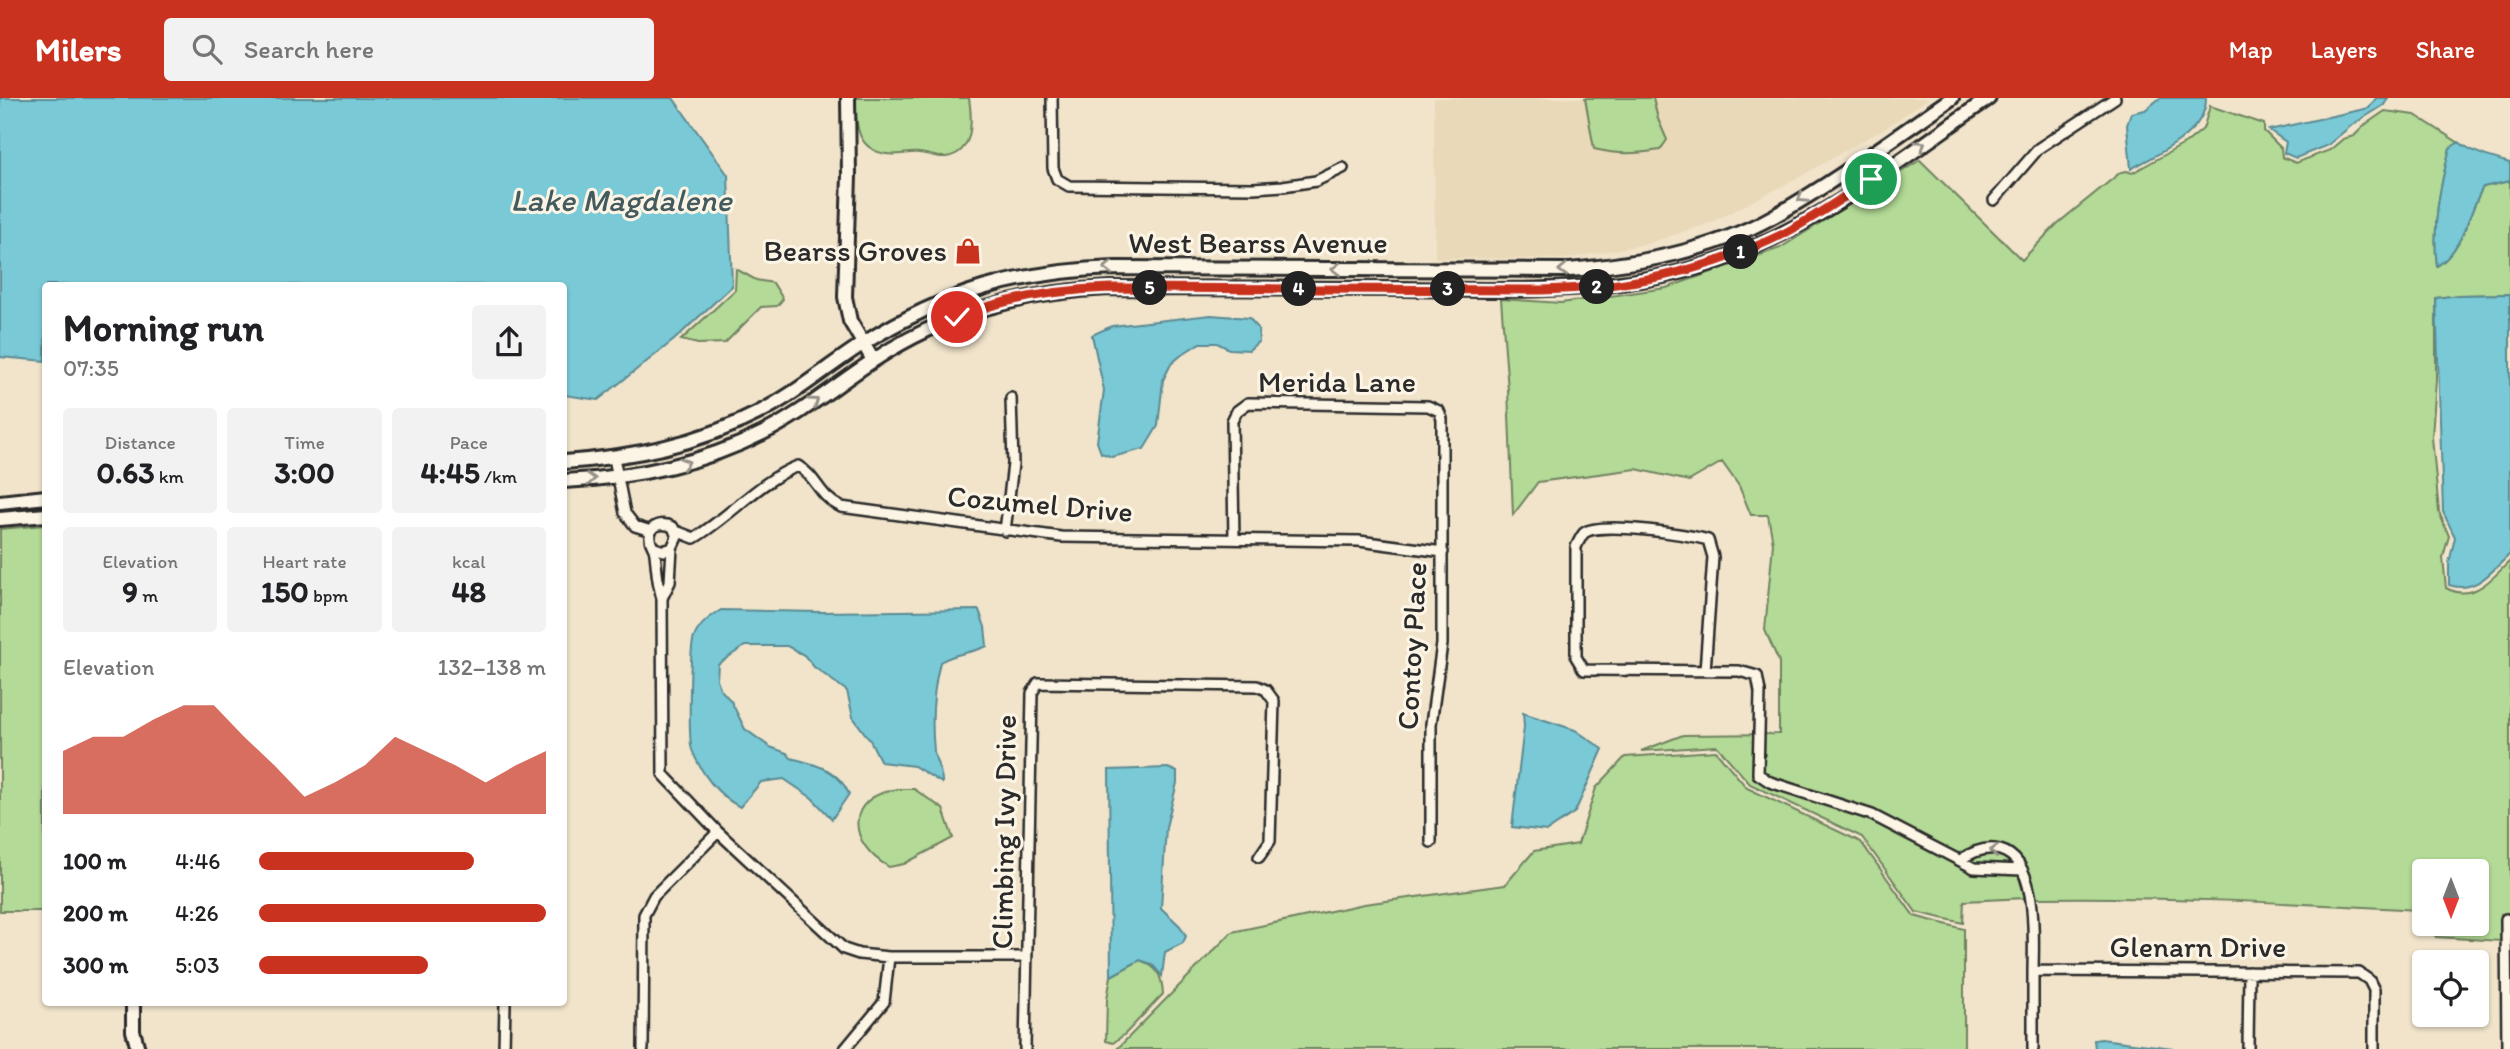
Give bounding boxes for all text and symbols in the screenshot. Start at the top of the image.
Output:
search box [164,18,654,81]
text: Milers [35,30,122,69]
icon: search [188,30,226,68]
text: Search here [244,33,374,65]
text: Map [2229,35,2273,64]
text: Layers [2311,35,2378,64]
text: Share [2416,35,2475,64]
one-way arrow [1913,140,1926,153]
pin [1841,149,1901,209]
icon: arrive [1852,160,1890,198]
water label: Lake Magdalene [510,181,733,219]
one-way arrow [1796,190,1809,203]
street label: West Bearss Avenue [1128,224,1388,261]
place label: Bearss Groves [763,232,947,269]
pin: 1 [1724,234,1758,270]
shop icon: Bearss Groves [953,236,983,266]
text: 1 [1736,240,1745,263]
one-way arrow [1103,260,1113,276]
one-way arrow [1330,261,1341,277]
one-way arrow [1558,262,1569,277]
pin: 5 [1132,270,1168,306]
pin: 2 [1580,270,1614,304]
pin: 4 [1282,272,1316,306]
pin: 3 [1430,272,1466,306]
text: 2 [1592,275,1602,298]
text: 5 [1145,276,1154,299]
text: 4 [1293,277,1304,300]
text: 3 [1442,277,1453,300]
pin [927,287,987,347]
icon: check [938,298,976,336]
text: Morning run [63,305,264,351]
button: share [472,305,546,379]
text: 07:35 [63,354,119,382]
street label: Merida Lane [1258,363,1416,400]
one-way arrow [806,398,819,410]
text: Distance [105,431,176,454]
text: Time [284,431,325,454]
text: Pace [450,431,488,454]
text: 0.63 [96,454,155,491]
text: 3:00 [274,454,335,491]
text: 4:45 [421,454,480,491]
one-way arrow [679,456,691,471]
text: km [155,465,184,488]
text: /km [480,465,517,488]
one-way arrow [586,472,597,487]
street label: Cozumel Drive [946,477,1134,530]
text: Elevation [102,550,178,573]
text: Heart rate [262,550,347,573]
text: kcal [452,550,486,573]
street label: Contoy Place [1389,561,1434,731]
text: 9 [122,573,138,610]
text: 150 [261,573,309,610]
text: 48 [452,573,486,610]
text: m [138,584,158,607]
text: bpm [309,584,348,607]
text: Elevation [63,653,154,681]
text: 132–138 m [438,653,546,681]
street label: Climbing Ivy Drive [983,714,1024,950]
one-way arrow [1988,844,1999,859]
text: 100 m [63,847,127,875]
text: 4:46 [175,847,220,875]
north arrow [2412,859,2488,936]
map controls [2412,859,2489,1027]
text: 200 m [63,899,128,927]
text: 4:26 [175,899,219,927]
street label: Glenarn Drive [2110,928,2286,965]
button: locate [2412,950,2489,1027]
text: 300 m [63,951,128,979]
text: 5:03 [175,951,219,979]

